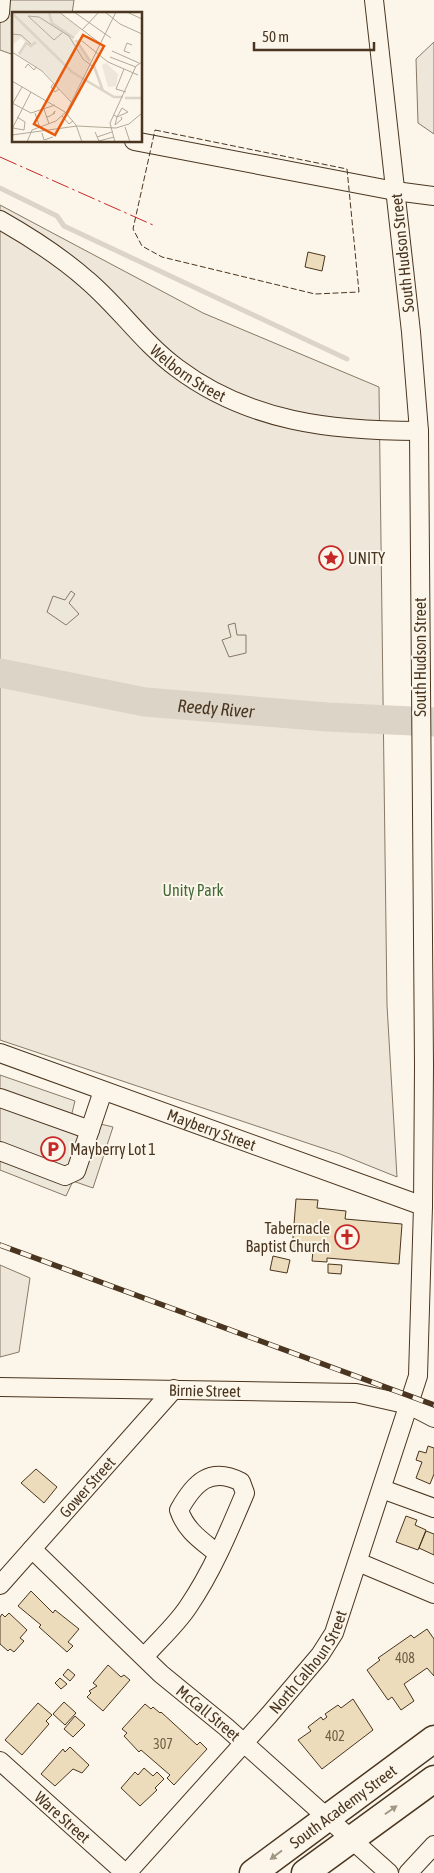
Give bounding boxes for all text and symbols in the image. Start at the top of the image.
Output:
inset map [12,12,142,142]
scale bar [254,20,374,52]
text: 50 m [262,28,289,45]
street label: South Hudson Street [387,192,417,313]
street label: Welborn Street [147,341,229,405]
place icon: UNITY [318,545,344,571]
place label: UNITY [348,549,386,567]
street label: South Hudson Street [411,597,429,717]
water label: Reedy River [177,694,256,722]
park label: Unity Park [163,881,224,900]
street label: Mayberry Street [165,1105,259,1154]
parking icon: Mayberry Lot 1 [40,1136,66,1162]
place label: Mayberry Lot 1 [70,1140,156,1159]
place label: Tabernacle Baptist Church [246,1219,330,1256]
church icon: Tabernacle Baptist Church [334,1224,360,1250]
street label: Birnie Street [169,1381,242,1400]
street label: Gower Street [55,1453,119,1521]
street label: North Calhoun Street [265,1608,350,1717]
house number: 408 [395,1650,415,1666]
street label: McCall Street [173,1681,244,1745]
house number: 402 [325,1728,345,1744]
house number: 307 [153,1736,173,1752]
street label: South Academy Street [286,1761,400,1852]
street label: Ware Street [31,1788,94,1847]
one-way arrow [384,1805,398,1815]
one-way arrow [269,1850,283,1860]

